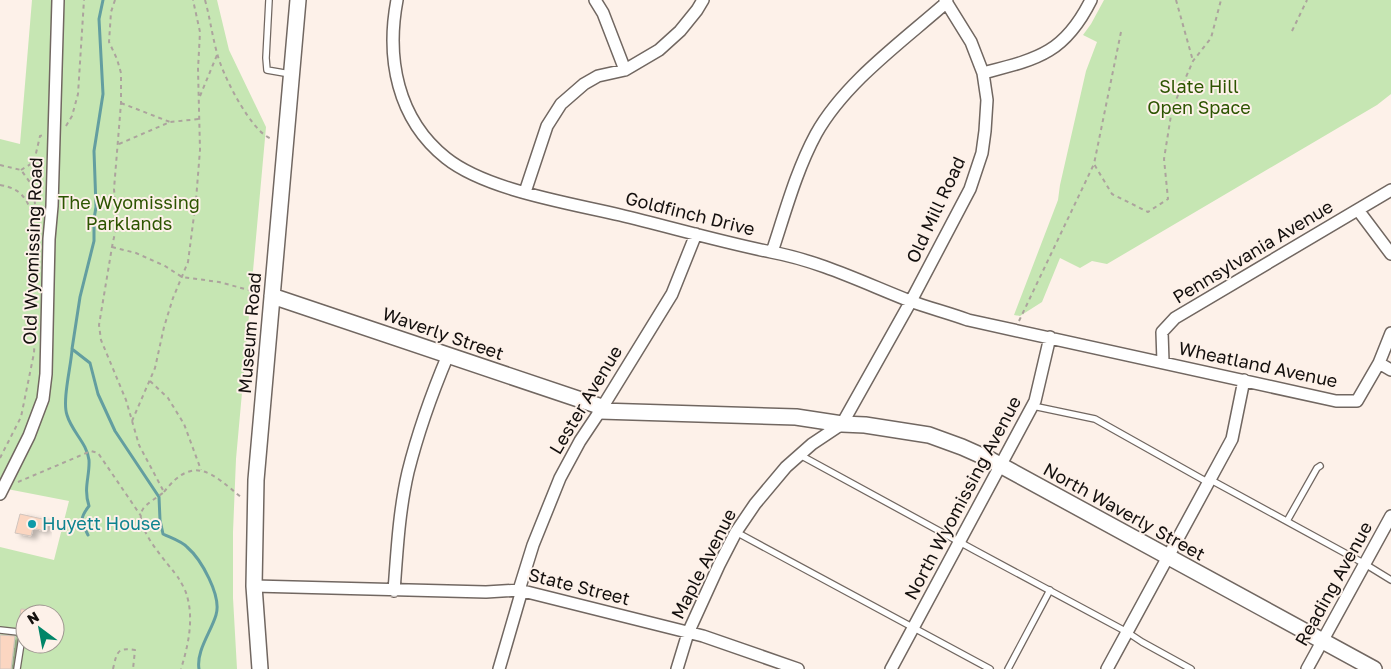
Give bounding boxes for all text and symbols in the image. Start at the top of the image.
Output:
park label: Slate Hill Open Space [1147,75,1251,118]
street label: Old Mill Road [901,153,969,266]
street label: Old Wyomissing Road [18,157,46,345]
street label: Goldfinch Drive [623,186,757,240]
park label: The Wyomissing Parklands [58,191,200,234]
street label: Pennsylvania Avenue [1168,195,1337,308]
street label: Museum Road [233,271,265,395]
street label: Waverly Street [380,302,507,364]
street label: Wheatland Avenue [1177,336,1340,392]
street label: Lester Avenue [544,341,626,458]
street label: North Wyomissing Avenue [899,392,1025,603]
street label: North Waverly Street [1040,458,1209,565]
street label: Maple Avenue [666,505,740,622]
place label: Huyett House [42,512,161,534]
marker: Huyett House [26,518,38,530]
street label: Reading Avenue [1290,518,1376,650]
street label: State Street [526,563,632,609]
north arrow [15,604,65,654]
text: N [24,608,42,628]

